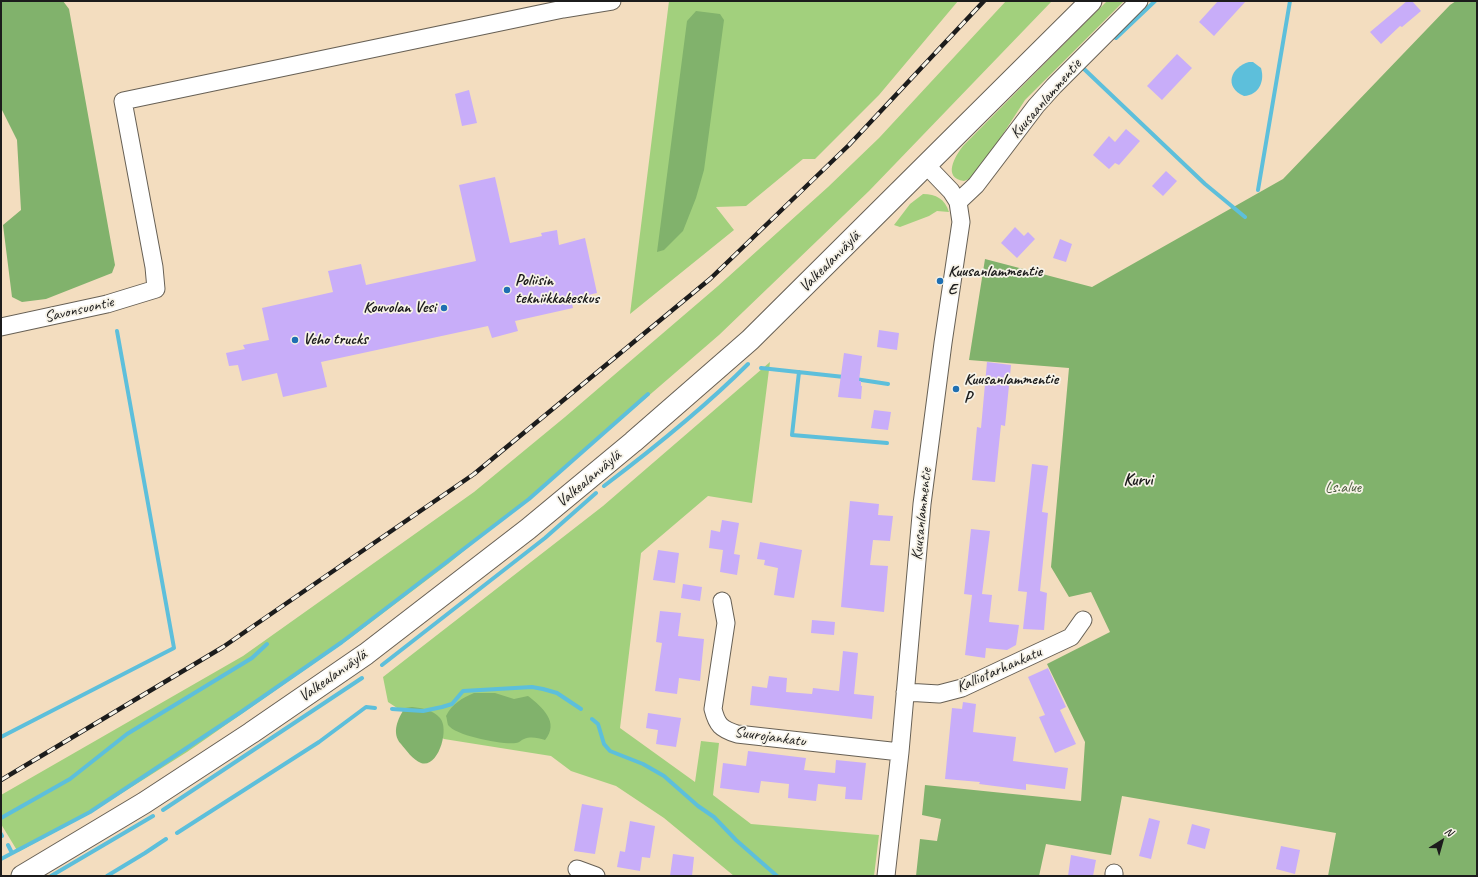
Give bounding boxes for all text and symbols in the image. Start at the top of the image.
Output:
street label: Kuusaanlammentie [1006,55,1086,143]
street label: Valkealanväylä [795,227,865,297]
place label: Kuusanlammentie E [948,262,1042,300]
place label: Poliisin tekniikkakeskus [515,271,599,309]
marker: Kuusanlammentie E [935,276,945,286]
marker: Poliisin tekniikkakeskus [502,285,512,295]
street label: Savonsuontie [43,293,115,327]
place label: Kouvolan Vesi [363,298,436,318]
marker: Kouvolan Vesi [439,303,449,313]
place label: Veho trucks [303,330,368,350]
marker: Veho trucks [290,335,300,345]
place label: Kuusanlammentie P [964,370,1058,408]
marker: Kuusanlammentie P [951,384,961,394]
street label: Valkealanväylä [553,446,625,512]
street label: Kuusanlammentie [908,467,936,561]
district label: Kurvi [1124,471,1152,491]
park label: Ls.alue [1325,478,1361,498]
street label: Kalliotarhankatu [954,643,1044,697]
street label: Valkealanväylä [295,646,371,706]
street label: Suurojankatu [733,723,807,751]
north arrow [1422,821,1462,861]
text: N [1442,824,1456,839]

